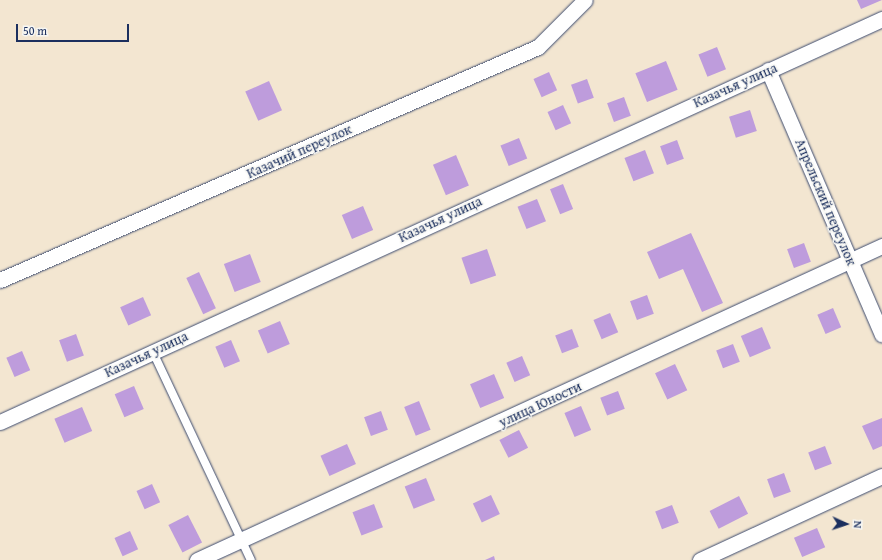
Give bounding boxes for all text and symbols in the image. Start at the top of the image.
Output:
scale bar [18,16,131,42]
text: 50 m [23,22,47,39]
street label: Казачья улица [690,59,780,111]
street label: Казачий переулок [244,120,354,182]
street label: Апрельский переулок [792,136,860,268]
street label: Казачья улица [396,192,484,246]
street label: Казачья улица [102,327,190,381]
street label: улица Юности [496,377,584,431]
north arrow [826,504,866,544]
text: N [850,521,866,529]

